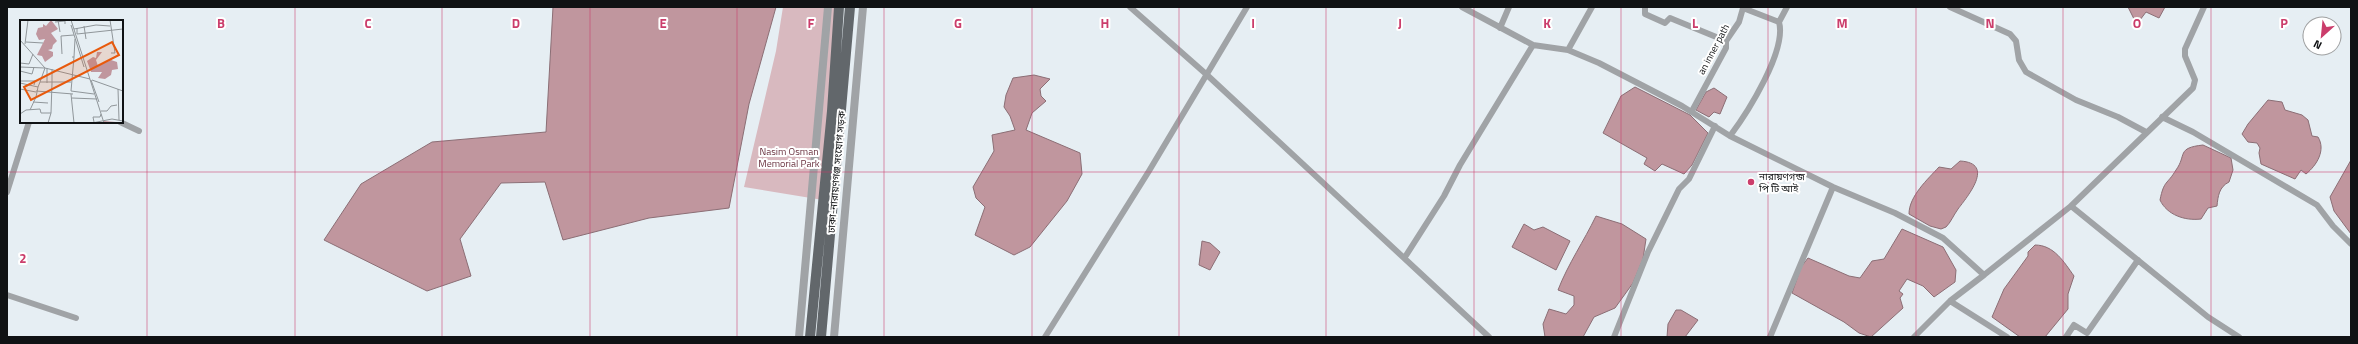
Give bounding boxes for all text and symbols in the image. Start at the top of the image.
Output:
text: B [217,13,225,33]
text: C [364,13,372,33]
text: D [512,13,520,33]
text: E [659,13,667,33]
text: F [808,13,815,33]
text: G [954,13,962,33]
text: H [1101,13,1109,33]
text: I [1251,13,1255,33]
text: J [1398,13,1402,33]
text: K [1543,13,1551,33]
text: L [1692,13,1698,33]
text: M [1836,13,1848,33]
text: N [1985,13,1995,33]
text: O [2133,13,2141,33]
text: P [2280,13,2288,33]
north arrow [2302,16,2342,56]
inset map [20,20,123,123]
street label: an inner path [1694,21,1733,77]
text: N [2310,36,2324,54]
street label: ঢাকা-নারায়ণগঞ্জ সংযোগ সড়ক [824,109,849,235]
park label: Nasim Osman Memorial Park [758,144,820,171]
place label: নারায়ণগন্জ পি টি আই [1758,169,1805,196]
marker: নারায়ণগন্জ পি টি আই [1746,177,1756,187]
text: 2 [19,248,27,268]

